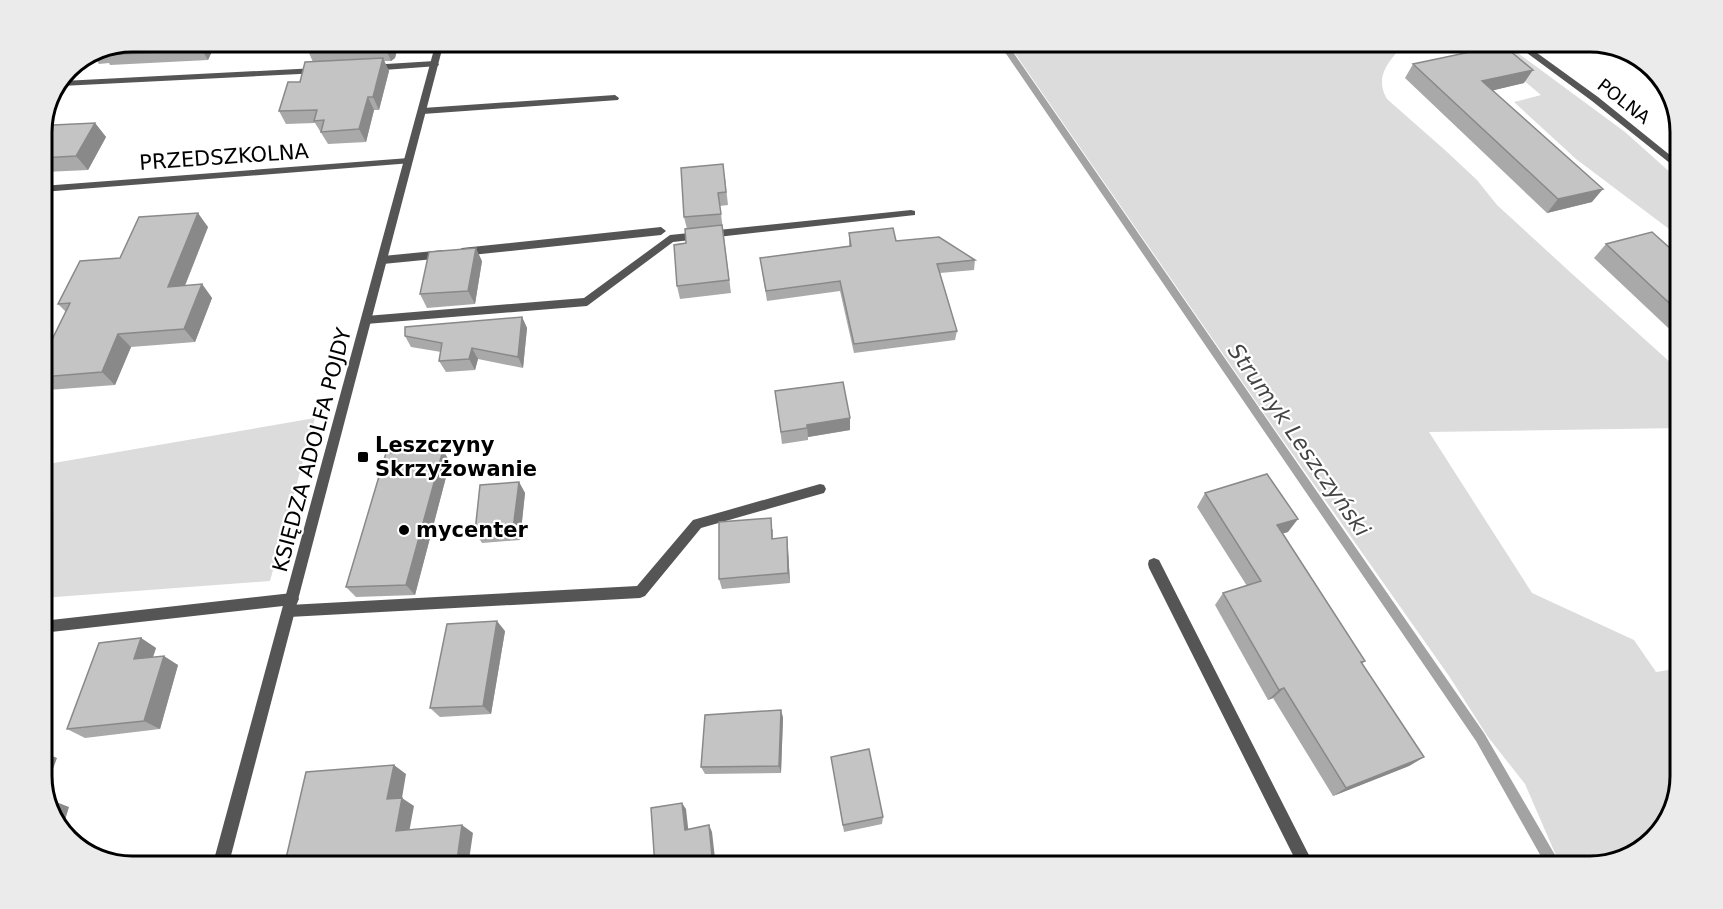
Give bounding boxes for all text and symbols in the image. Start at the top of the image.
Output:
street label: POLNA [1594,74,1655,128]
street label: PRZEDSZKOLNA [139,139,310,175]
street label: KSIĘDZA ADOLFA POJDY [268,325,356,575]
water label: Strumyk Leszczyński [1223,339,1375,541]
place label: Leszczyny Skrzyżowanie [375,433,537,481]
marker: Leszczyny Skrzyżowanie [356,450,370,464]
place label: mycenter [416,518,528,542]
marker: mycenter [397,523,411,537]

